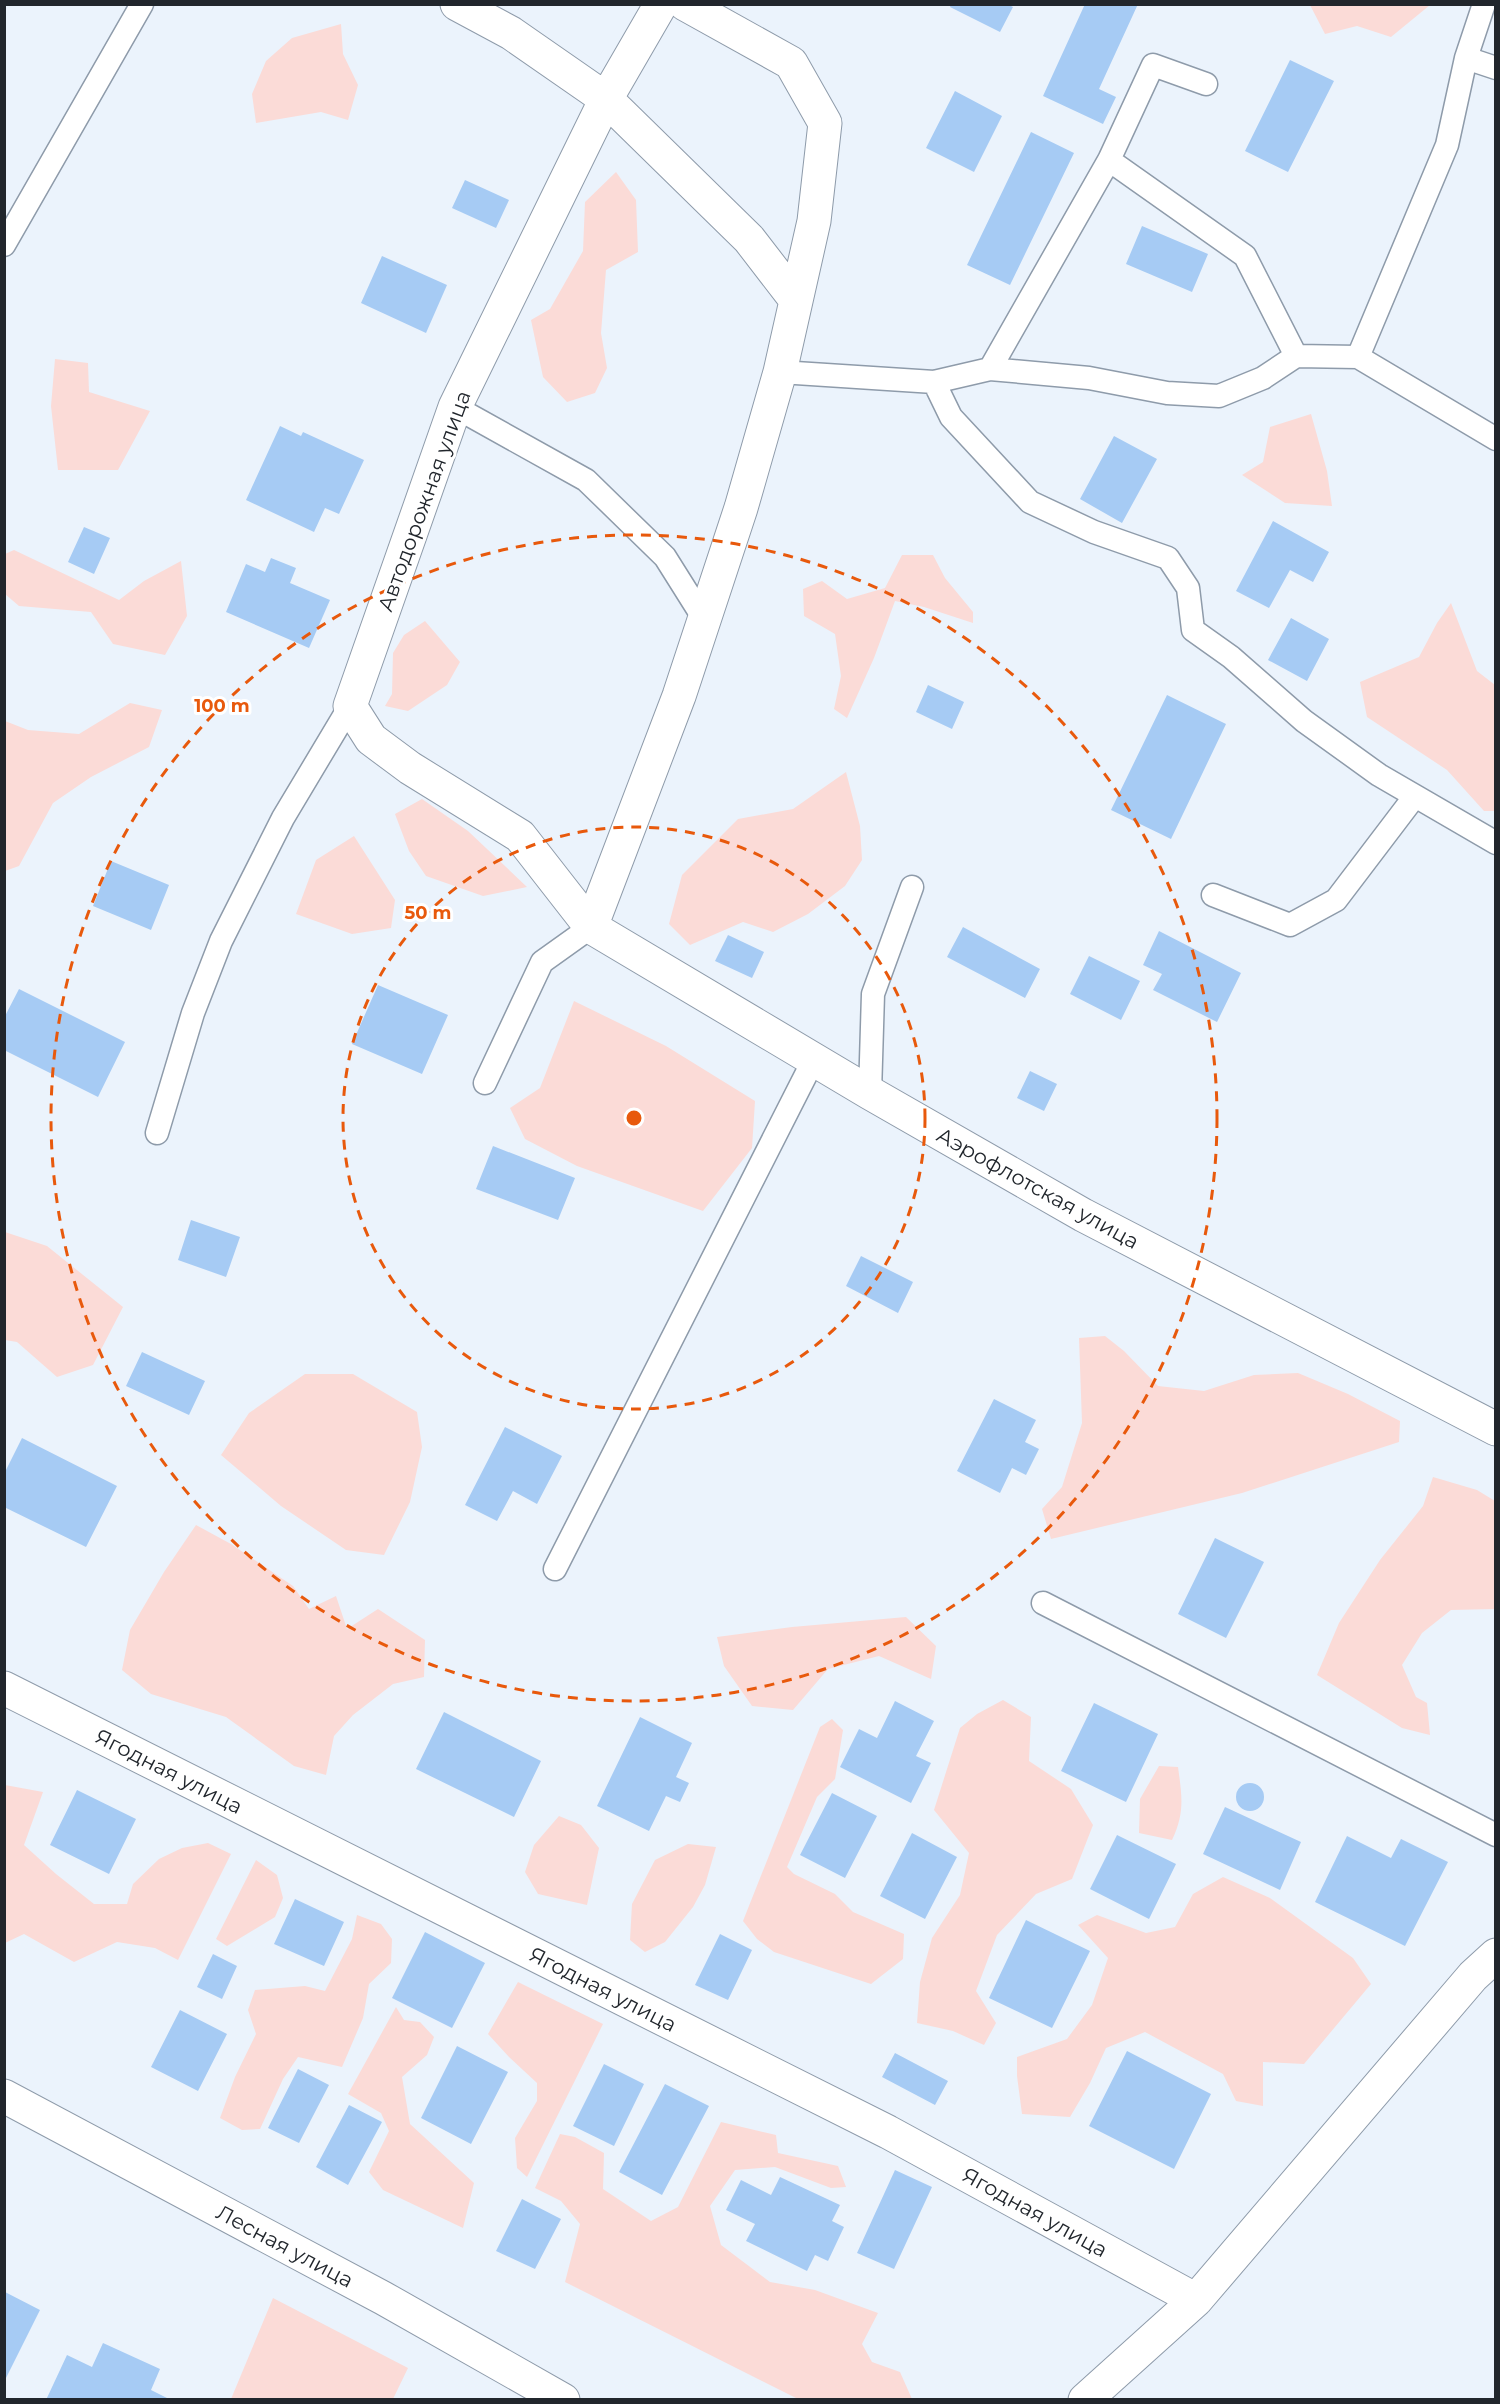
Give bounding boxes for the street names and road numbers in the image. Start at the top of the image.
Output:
street label: Автодорожная улица [372,387,476,615]
street label: Аэрофлотская улица [933,1122,1143,1254]
street label: Ягодная улица [91,1723,247,1819]
street label: Ягодная улица [525,1941,681,2037]
street label: Ягодная улица [958,2162,1112,2262]
street label: Лесная улица [212,2199,358,2293]

